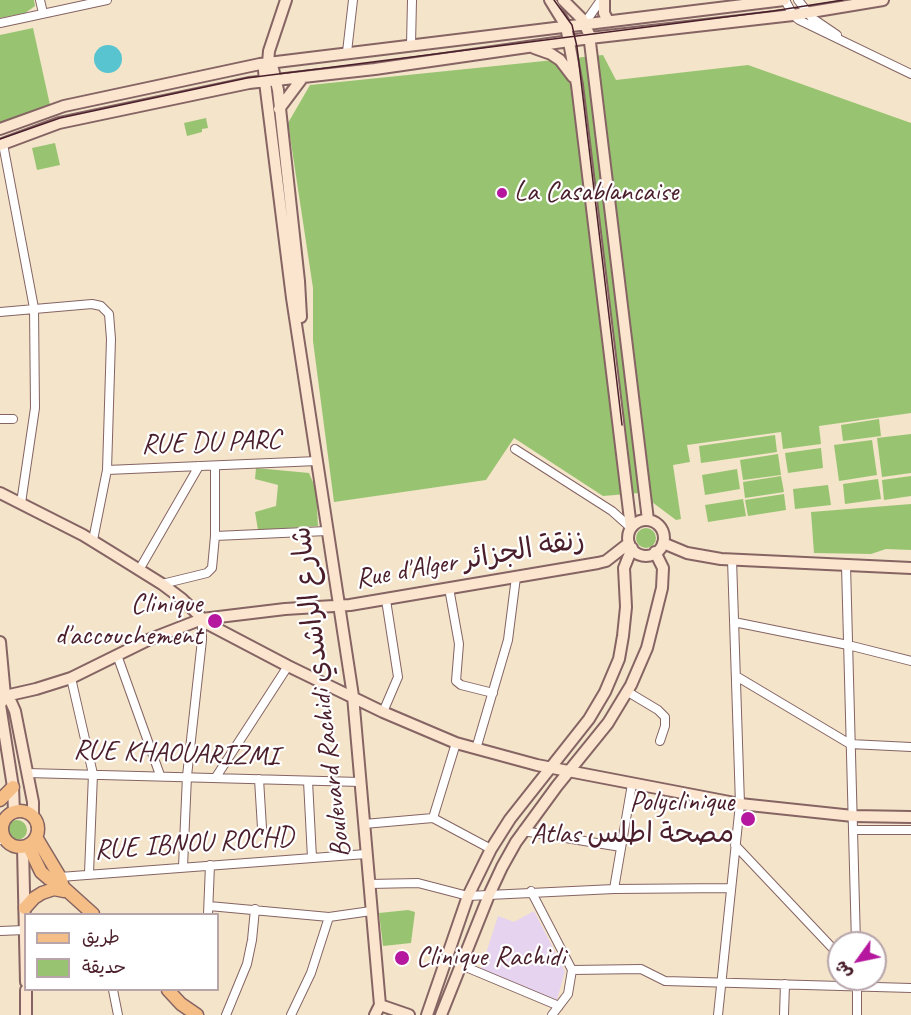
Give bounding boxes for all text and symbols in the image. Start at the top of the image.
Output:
place label: La Casablancaise [514,176,678,210]
marker: La Casablancaise [495,186,509,200]
street label: RUE DU PARC [141,424,281,462]
street label: Rue d'Alger زنقة الجزائر [353,523,587,597]
street label: Boulevard Rachidi شارع الراشدي [285,525,359,859]
place label: Clinique d'accouchement [55,588,202,654]
marker: Clinique d'accouchement [206,612,224,630]
street label: RUE KHAOUARIZMI [73,734,279,774]
place label: Polyclinique Atlas مصحة اطلس [531,786,734,852]
marker: Polyclinique Atlas مصحة اطلس [739,810,757,828]
street label: RUE IBNOU ROCHD [93,820,295,868]
legend [24,913,219,991]
text: طريق [82,926,120,948]
north arrow [827,931,887,991]
place label: Clinique Rachidi [416,941,565,975]
marker: Clinique Rachidi [393,949,411,967]
text: حديقة [82,956,126,978]
text: ش [830,957,857,983]

